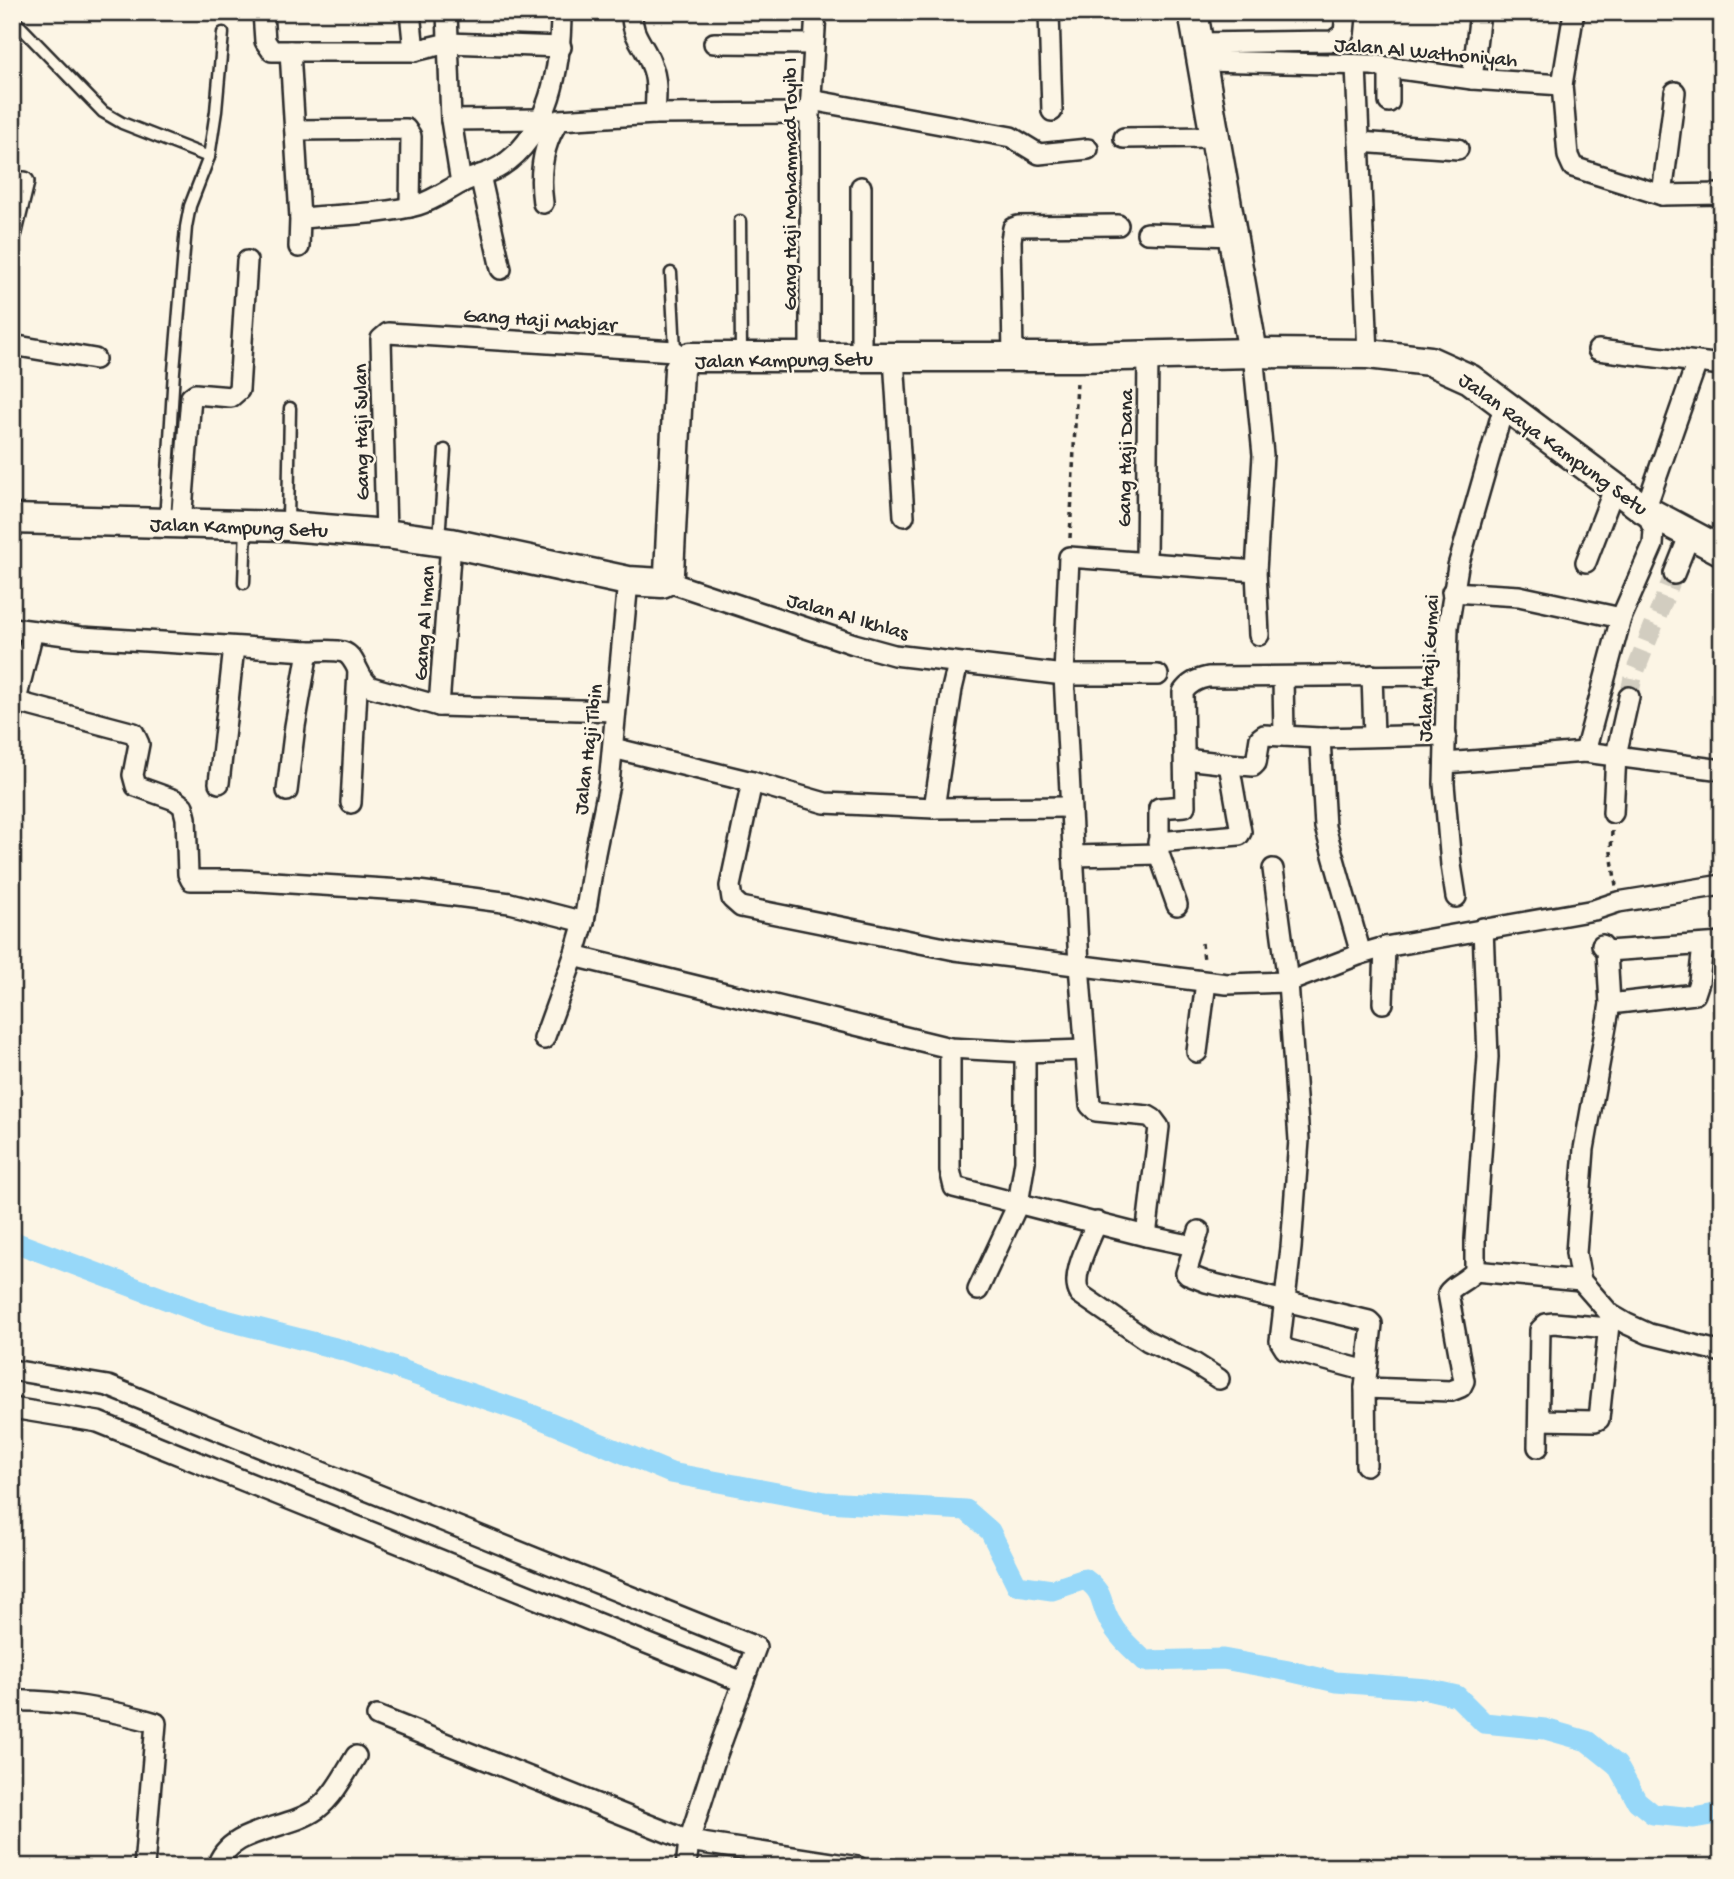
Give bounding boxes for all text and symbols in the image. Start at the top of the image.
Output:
street label: Jalan Al Wathoniyah [1333,34,1518,75]
street label: Gang Haji Mohammad Toyib I [780,57,805,311]
street label: Gang Haji Mabjar [462,305,619,340]
street label: Jalan Kampung Setu [695,348,874,377]
street label: Gang Haji Sulan [350,363,377,501]
street label: Jalan Raya Kampung Setu [1452,369,1652,523]
street label: Gang Haji Dana [1114,387,1141,527]
street label: Jalan Kampung Setu [149,514,329,545]
street label: Gang Al Iman [410,565,443,682]
street label: Jalan Al Ikhlas [783,589,912,648]
street label: Jalan Haji Gumai [1414,594,1447,743]
street label: Jalan Haji Tibin [570,683,611,816]

